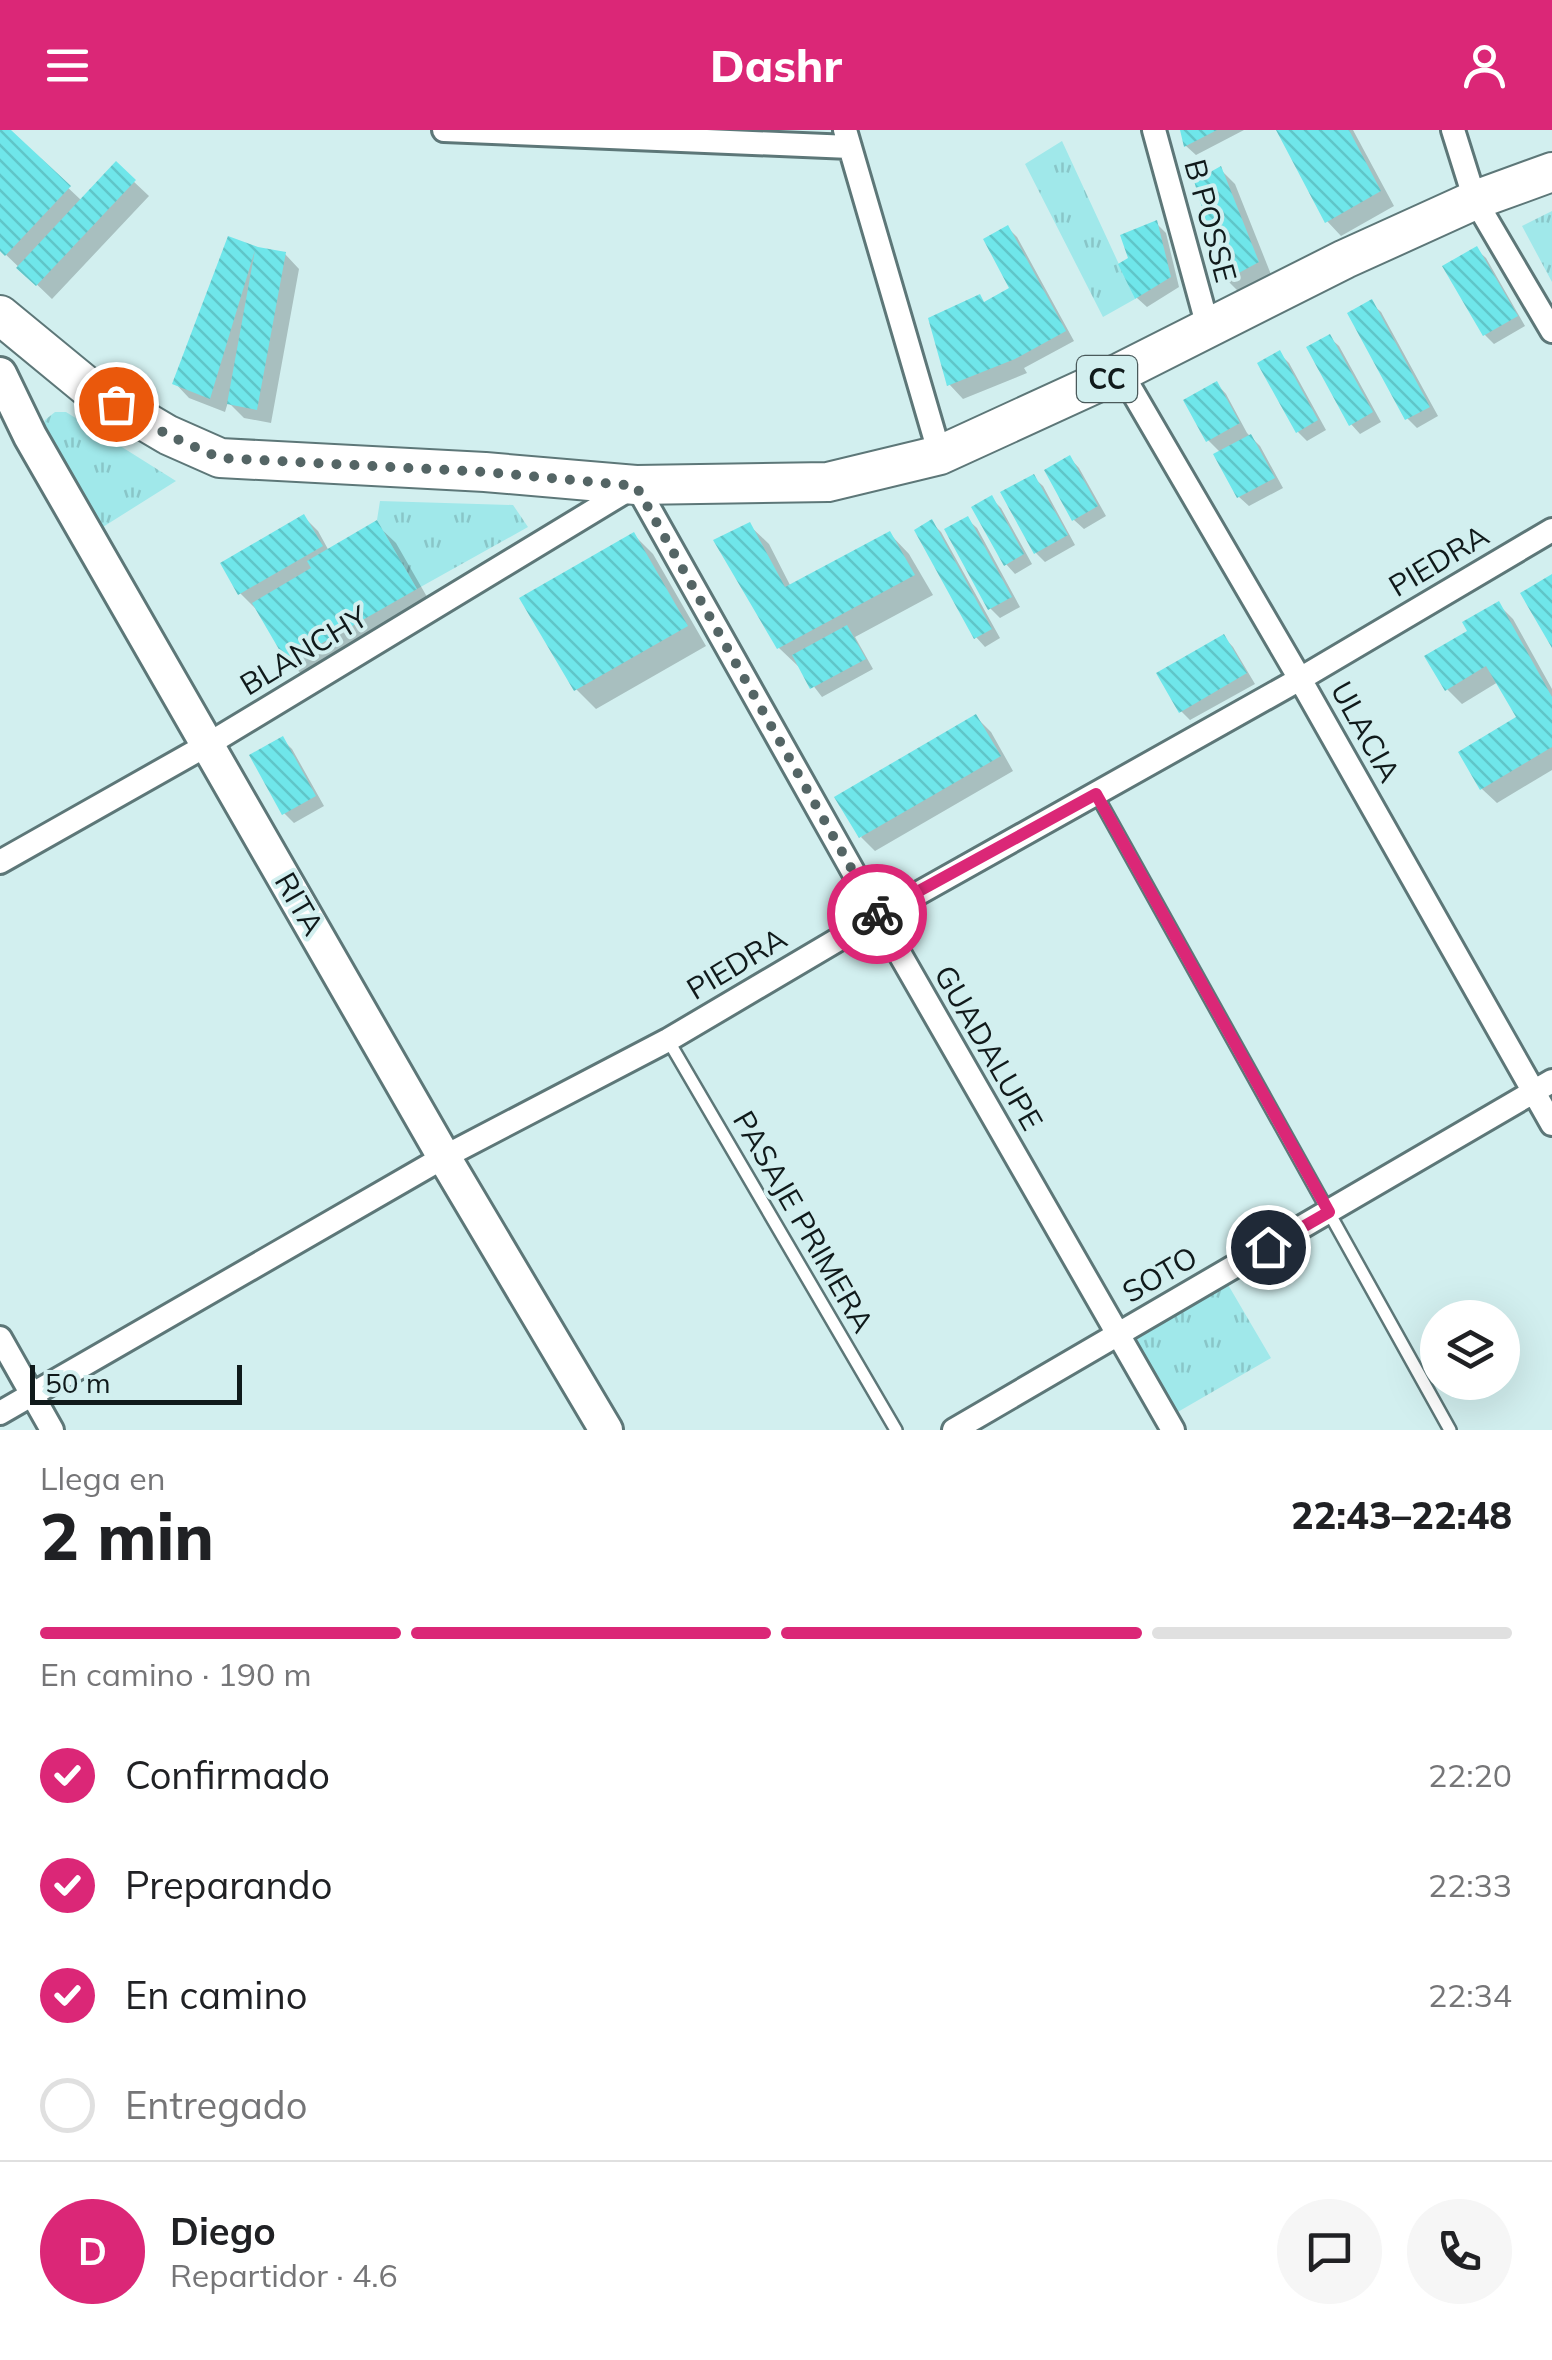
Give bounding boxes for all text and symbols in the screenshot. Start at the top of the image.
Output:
text: Dashr [710,37,842,93]
icon: menu [40,38,95,93]
icon: person [1457,38,1512,93]
street label: B POSSE [1176,155,1246,286]
road number: CC [1077,356,1137,402]
pin [74,362,159,447]
icon: bag [89,377,144,432]
street label: PIEDRA [1382,516,1495,605]
street label: BLANCHY [233,597,375,703]
street label: ULACIA [1323,674,1409,789]
courier [827,864,927,964]
street label: RITA [267,865,333,942]
icon: bike [850,887,905,942]
street label: PIEDRA [680,919,793,1008]
street label: GUADALUPE [926,958,1051,1137]
street label: PASAJE PRIMERA [725,1104,883,1339]
pin [1226,1205,1311,1290]
icon: home [1241,1220,1296,1275]
street label: SOTO [1115,1238,1204,1311]
map controls [1420,1300,1520,1400]
button: layers [1420,1300,1520,1400]
scale bar [30,1360,242,1404]
text: 50 m [45,1365,111,1400]
text: Llega en [40,1458,165,1498]
text: 22:43–22:48 [1291,1491,1512,1539]
text: 2 min [40,1495,214,1576]
text: En camino · 190 m [40,1654,312,1694]
icon: check [40,1748,95,1803]
text: Confirmado [125,1751,330,1799]
text: 22:20 [1428,1755,1512,1795]
icon: check [40,1858,95,1913]
text: Preparando [125,1861,332,1909]
text: 22:33 [1428,1865,1512,1905]
icon: check [40,1968,95,2023]
text: En camino [125,1971,307,2019]
text: 22:34 [1428,1975,1512,2015]
text: Entregado [125,2081,307,2129]
button: chat [1277,2199,1382,2304]
button: phone [1407,2199,1512,2304]
text: Diego [170,2207,276,2255]
text: D [78,2227,107,2275]
text: Repartidor · 4.6 [170,2255,398,2295]

